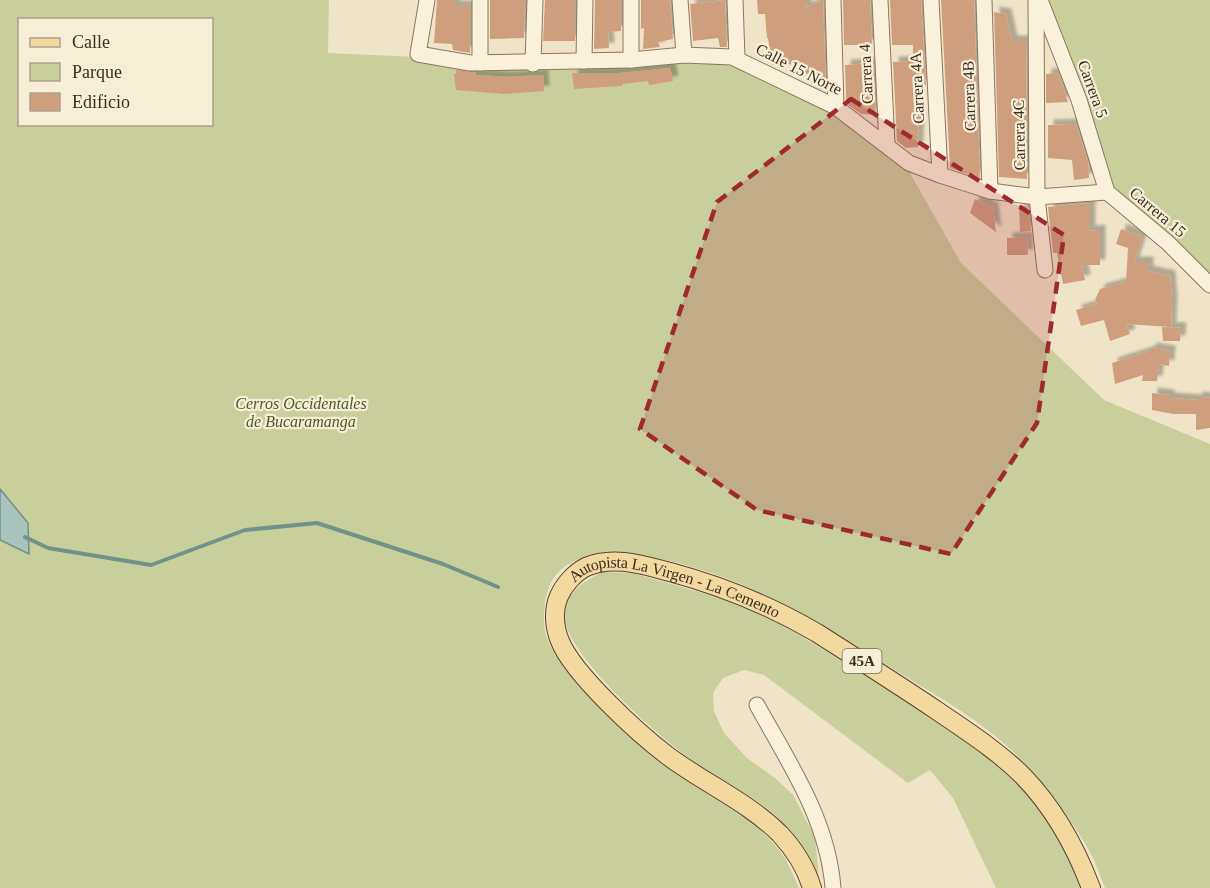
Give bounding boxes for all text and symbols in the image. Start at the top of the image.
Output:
legend [18,18,213,126]
text: Calle [72,32,110,52]
street label: Calle 15 Norte [753,40,845,98]
street label: Carrera 4 [856,44,876,104]
street label: Carrera 4A [907,51,927,124]
street label: Carrera 5 [1075,58,1111,120]
street label: Carrera 4B [959,60,979,132]
text: Parque [72,62,122,82]
text: Edificio [72,92,130,112]
street label: Carrera 4C [1010,100,1028,170]
street label: Carrera 15 [1127,184,1189,240]
park label: Cerros Occidentales de Bucaramanga [235,395,367,431]
street label: Autopista La Virgen - La Cemento [565,553,783,620]
road number: 45A [842,649,882,673]

